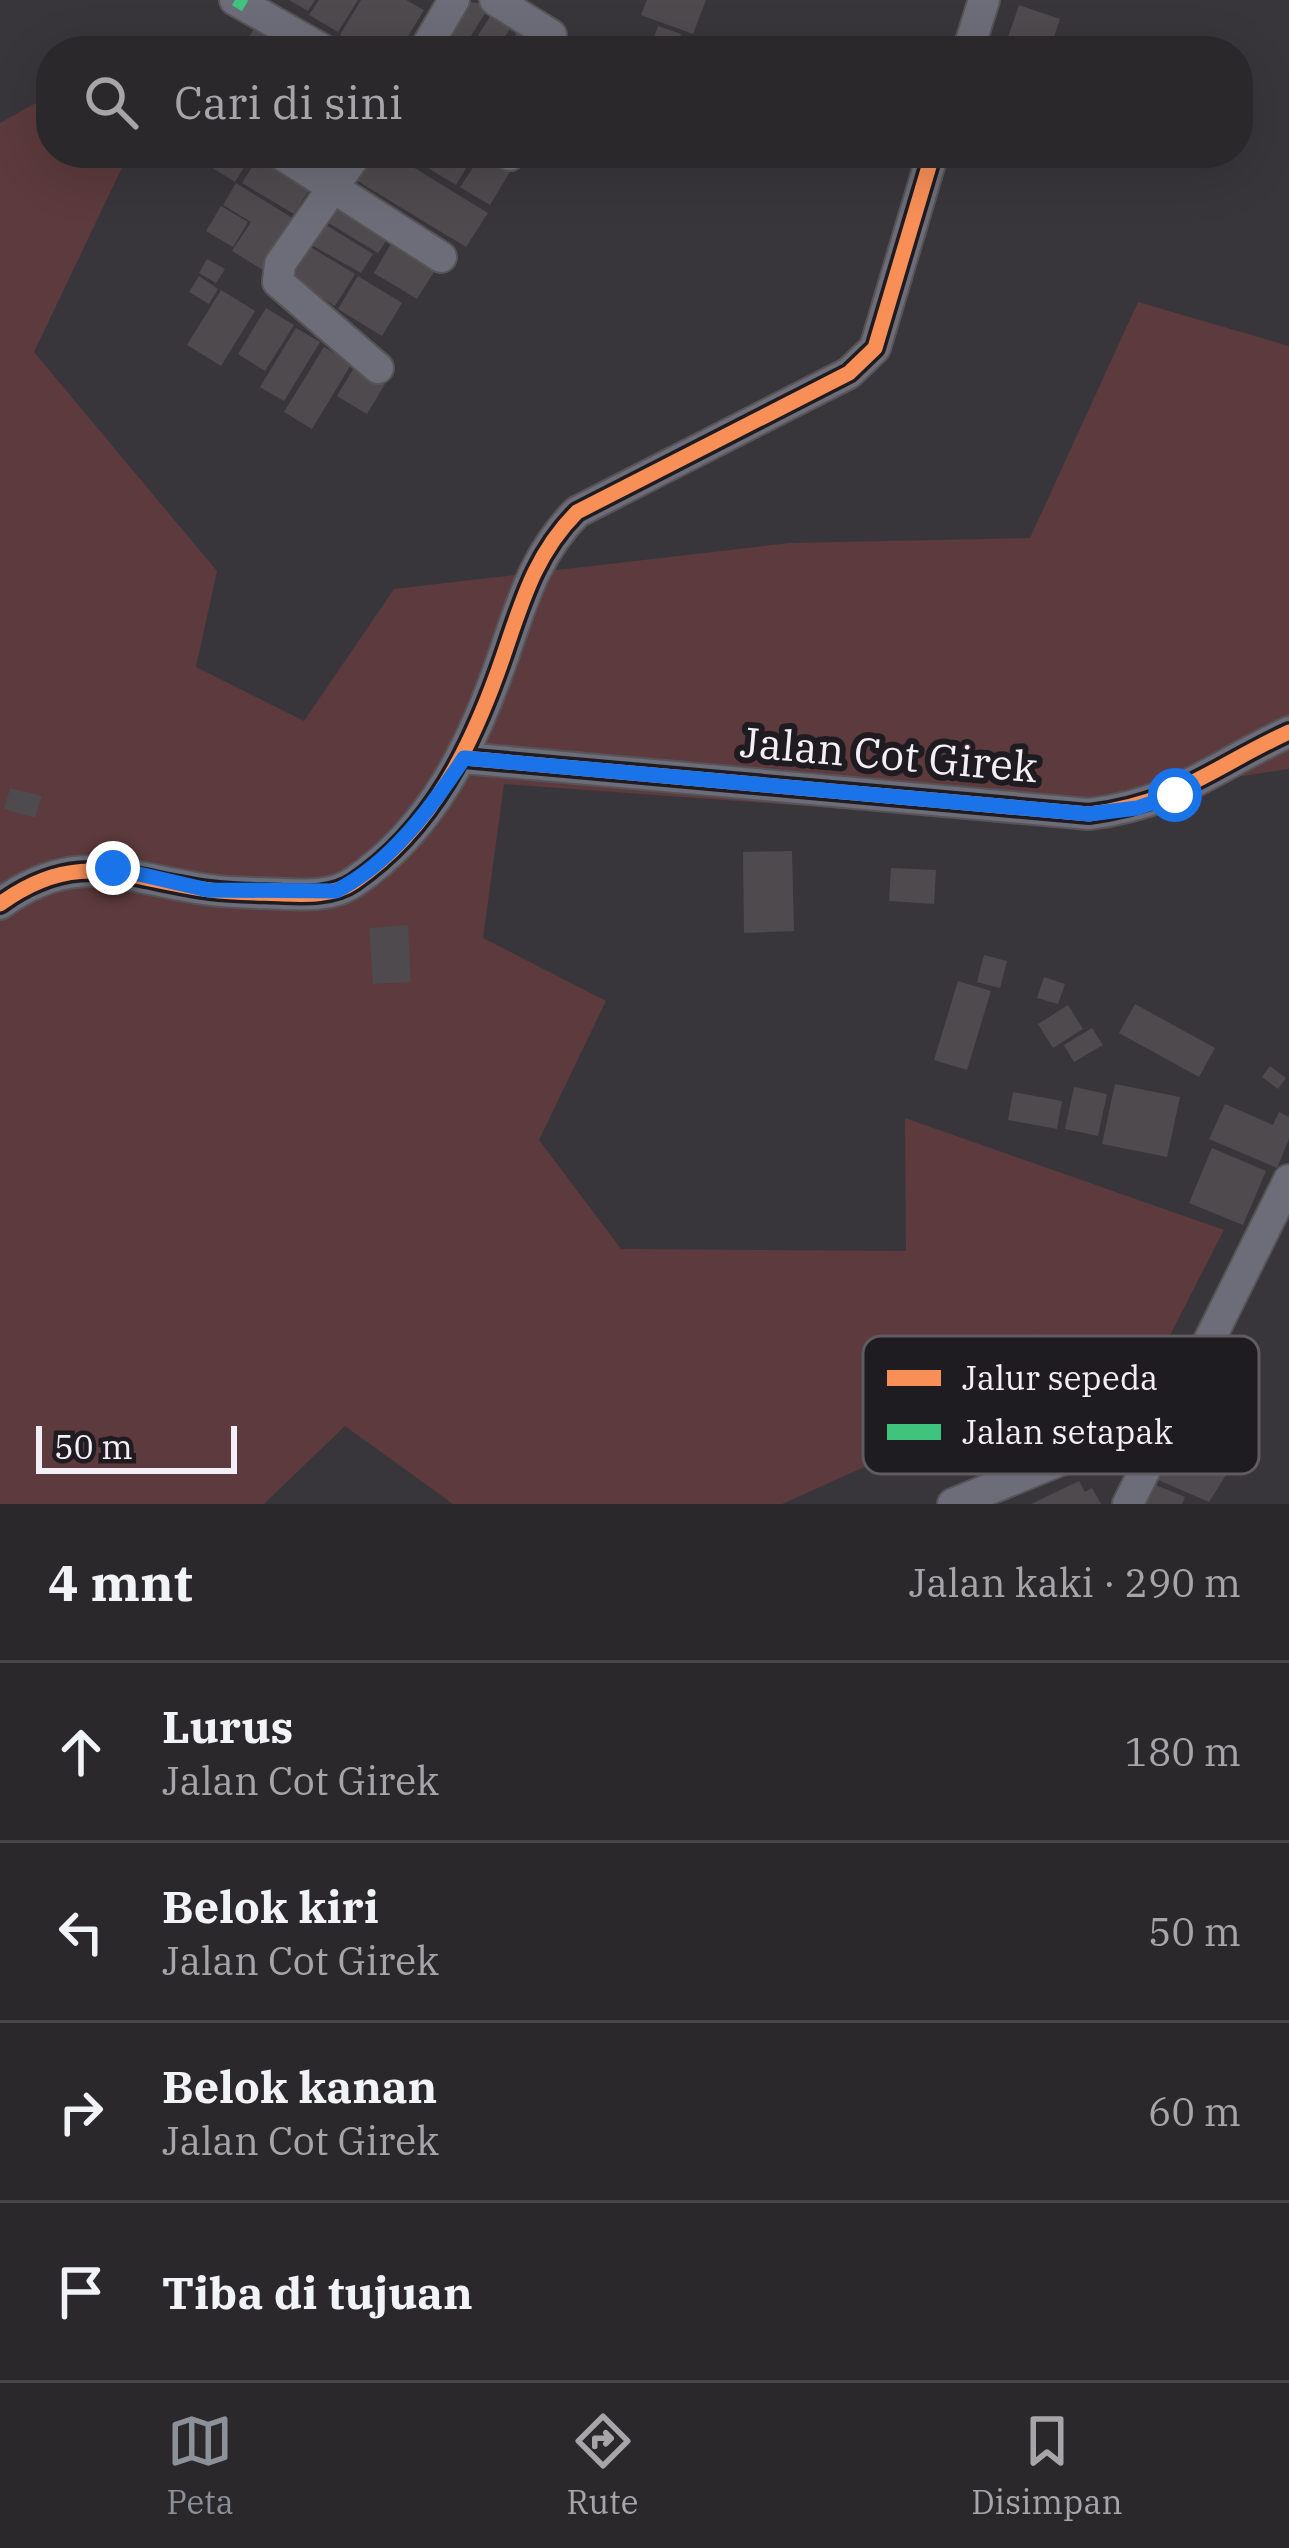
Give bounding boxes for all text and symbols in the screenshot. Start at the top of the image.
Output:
search box [36,36,1253,168]
icon: search [78,69,144,135]
text: Cari di sini [174,73,403,131]
street label: Jalan Cot Girek [738,714,1040,794]
route start [1148,768,1202,822]
route end [86,841,140,895]
legend [863,1336,1259,1474]
text: Jalur sepeda [962,1356,1158,1399]
text: Jalan setapak [962,1410,1173,1453]
scale bar [36,1420,237,1473]
text: 50 m [54,1425,133,1468]
text: 4 mnt [48,1549,193,1615]
text: Jalan kaki · 290 m [909,1557,1241,1608]
text: Lurus [162,1697,293,1755]
icon: ahead [48,1719,114,1785]
text: 180 m [1125,1726,1241,1777]
text: Jalan Cot Girek [162,1755,439,1806]
text: Belok kiri [162,1877,379,1935]
icon: left [48,1899,114,1965]
text: 50 m [1148,1906,1241,1957]
text: Jalan Cot Girek [162,1935,439,1986]
text: Belok kanan [162,2057,437,2115]
icon: right [48,2079,114,2145]
text: 60 m [1148,2086,1241,2137]
text: Jalan Cot Girek [162,2115,439,2166]
icon: arrive [48,2259,114,2325]
text: Tiba di tujuan [162,2263,473,2321]
tab: Peta [166,2408,234,2523]
tab: Rute [567,2408,638,2523]
tab: Disimpan [971,2408,1123,2523]

